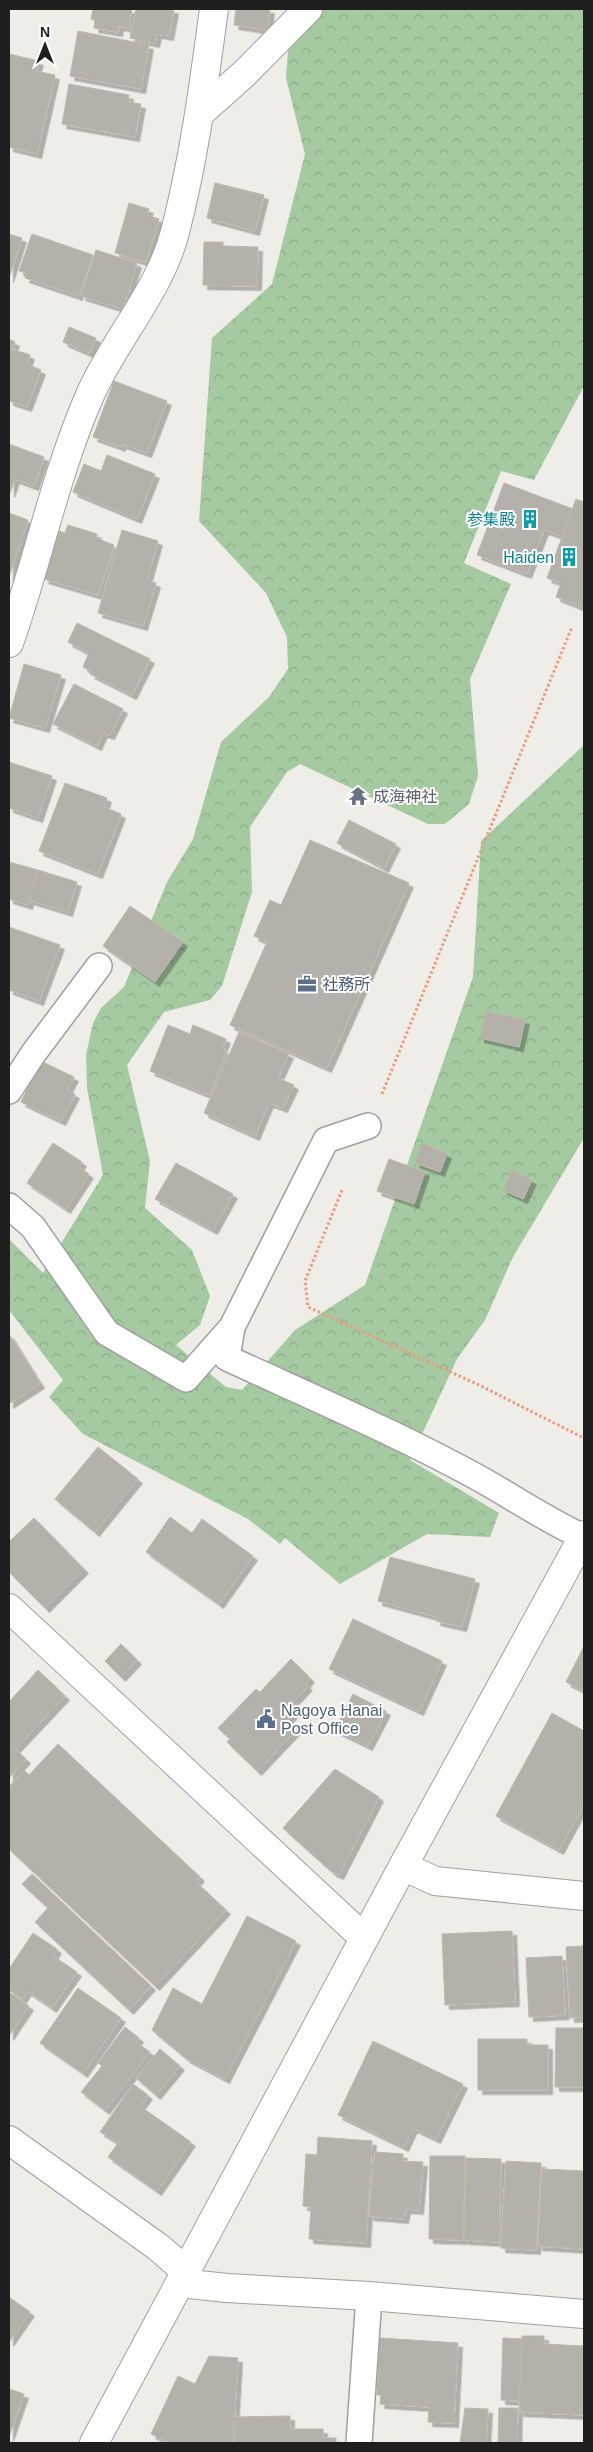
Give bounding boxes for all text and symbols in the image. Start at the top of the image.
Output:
north arrow [20,20,70,70]
text: N [40,24,50,40]
building icon: 参集殿 [519,508,541,530]
place label: 参集殿 [467,511,515,528]
building icon: Haiden [558,546,580,568]
place label: Haiden [503,549,554,566]
temple icon: 成海神社 [347,785,369,807]
place label: 成海神社 [373,788,437,805]
office icon: 社務所 [296,973,318,995]
place label: 社務所 [322,976,370,993]
place label: Nagoya Hanai Post Office [281,1702,382,1737]
public building icon: Nagoya Hanai Post Office [255,1708,277,1730]

